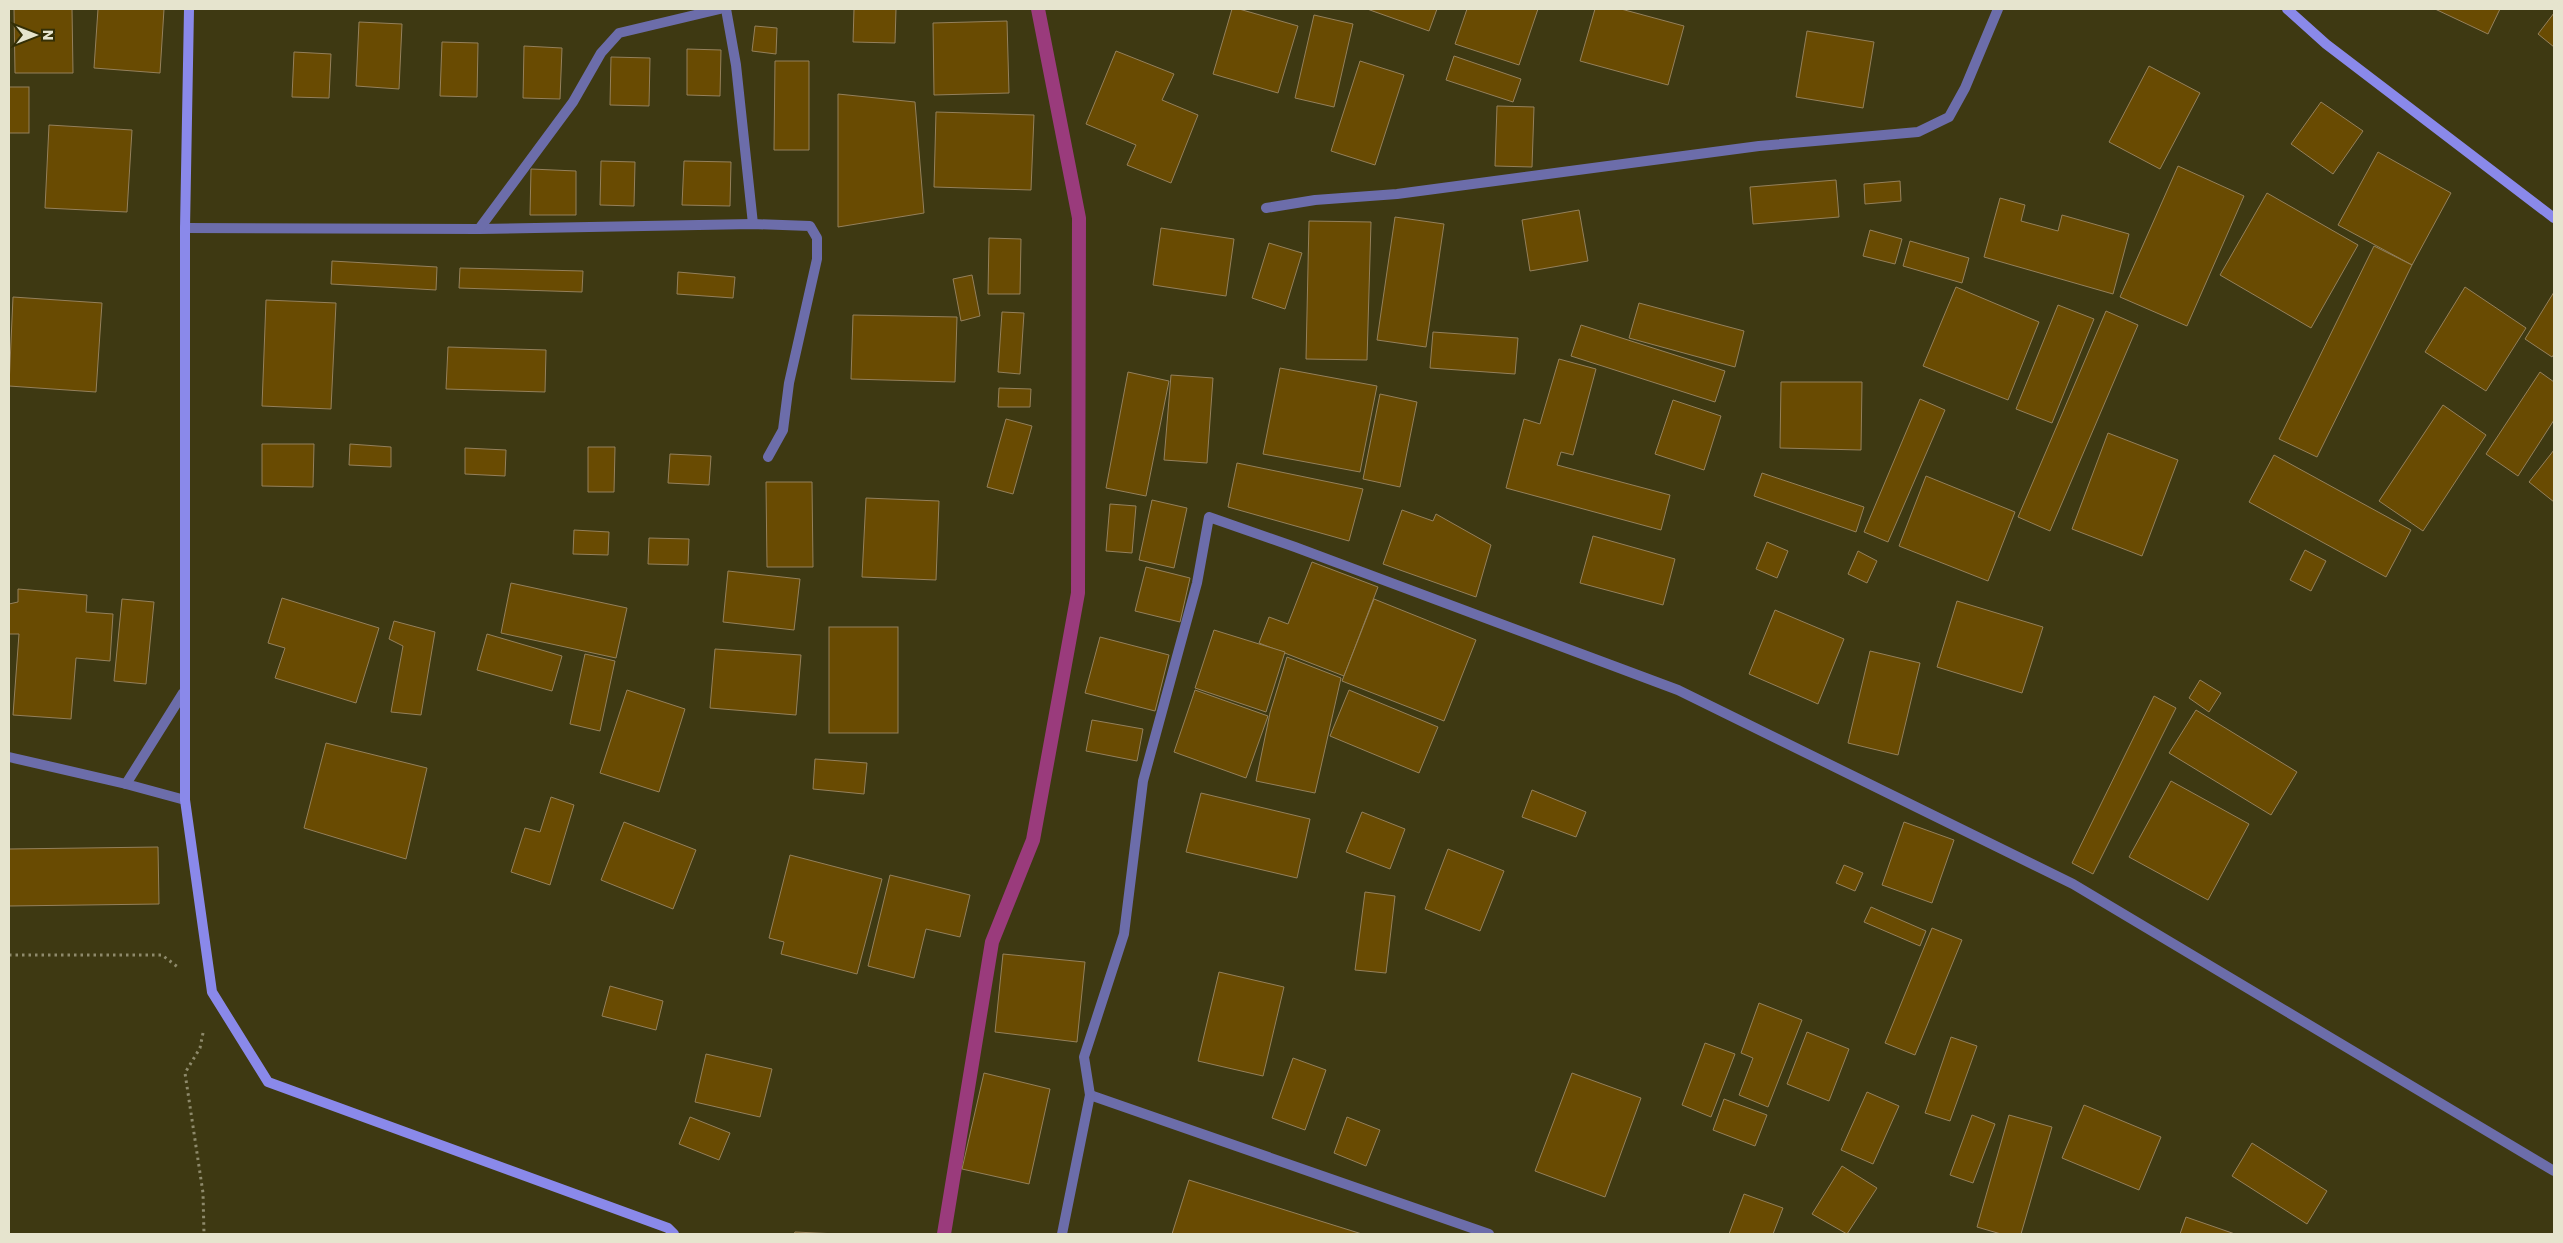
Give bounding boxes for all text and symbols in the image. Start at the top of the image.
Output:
north arrow [10,10,60,60]
text: N [38,30,58,40]

